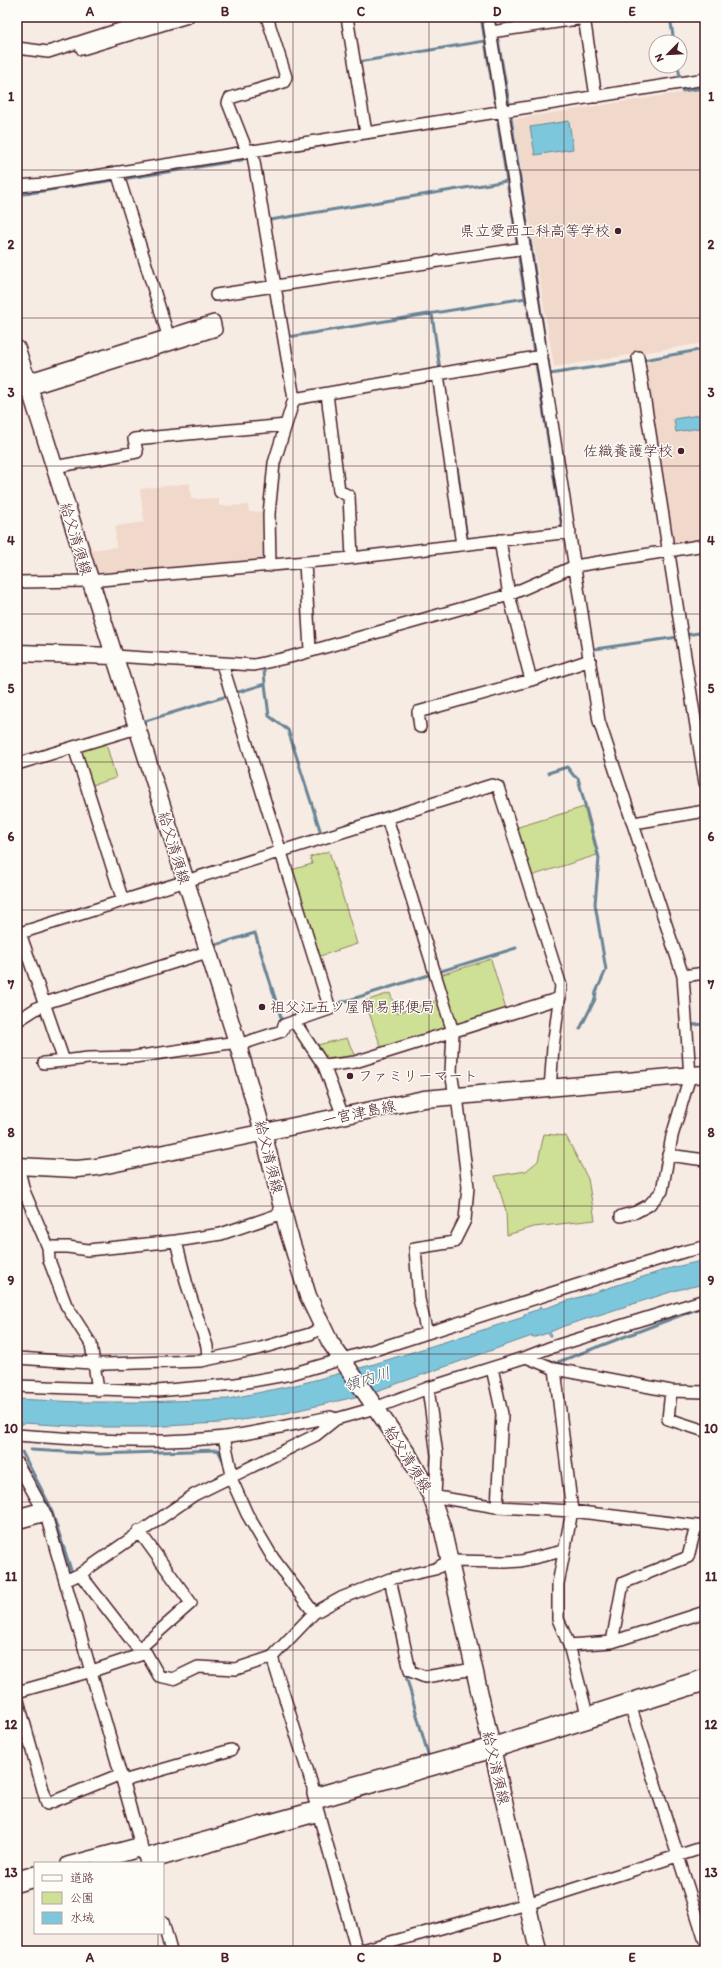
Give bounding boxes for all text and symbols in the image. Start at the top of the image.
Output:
text: A [85,4,95,19]
text: B [221,4,230,19]
text: C [357,4,366,19]
text: D [493,4,502,19]
text: E [628,4,636,19]
north arrow [648,34,688,74]
text: N [652,52,667,64]
text: 1 [8,89,14,104]
text: 1 [708,89,714,104]
place label: 県立愛西工科高等学校 [460,222,610,240]
marker: 県立愛西工科高等学校 [613,226,623,236]
text: 2 [8,237,15,252]
text: 2 [708,237,715,252]
text: 3 [7,385,15,400]
text: 3 [707,385,715,400]
place label: 佐織養護学校 [583,442,673,460]
marker: 佐織養護学校 [676,446,686,456]
street label: 給父清須線 [56,500,96,578]
text: 4 [7,533,15,548]
text: 4 [707,533,715,548]
text: 5 [8,681,15,696]
text: 5 [708,681,715,696]
street label: 給父清須線 [154,809,194,887]
text: 6 [8,829,15,844]
text: 6 [708,829,715,844]
text: 7 [7,977,15,992]
text: 7 [707,977,715,992]
place label: 祖父江五ツ屋簡易郵便局 [270,998,435,1016]
marker: 祖父江五ツ屋簡易郵便局 [257,1002,267,1012]
place label: ファミリーマート [358,1067,478,1085]
marker: ファミリーマート [345,1071,355,1081]
street label: 一宮津島線 [320,1096,398,1130]
street label: 給父清須線 [251,1118,287,1196]
text: 8 [7,1125,15,1140]
text: 8 [707,1125,715,1140]
text: 9 [8,1273,15,1288]
text: 9 [708,1273,715,1288]
water label: 領内川 [341,1363,393,1395]
text: 10 [4,1421,18,1436]
text: 10 [704,1421,718,1436]
street label: 給父清須線 [380,1422,436,1496]
text: 11 [5,1569,17,1584]
text: 11 [705,1569,717,1584]
text: 12 [5,1717,18,1732]
text: 12 [705,1717,718,1732]
street label: 給父清須線 [479,1729,513,1807]
legend [34,1862,164,1934]
text: 13 [4,1865,18,1880]
text: 13 [704,1865,718,1880]
text: 道路 [70,1871,94,1885]
text: 公園 [70,1891,94,1905]
text: 水域 [70,1911,94,1925]
text: A [85,1950,95,1965]
text: B [221,1950,230,1965]
text: C [357,1950,366,1965]
text: D [493,1950,502,1965]
text: E [628,1950,636,1965]

